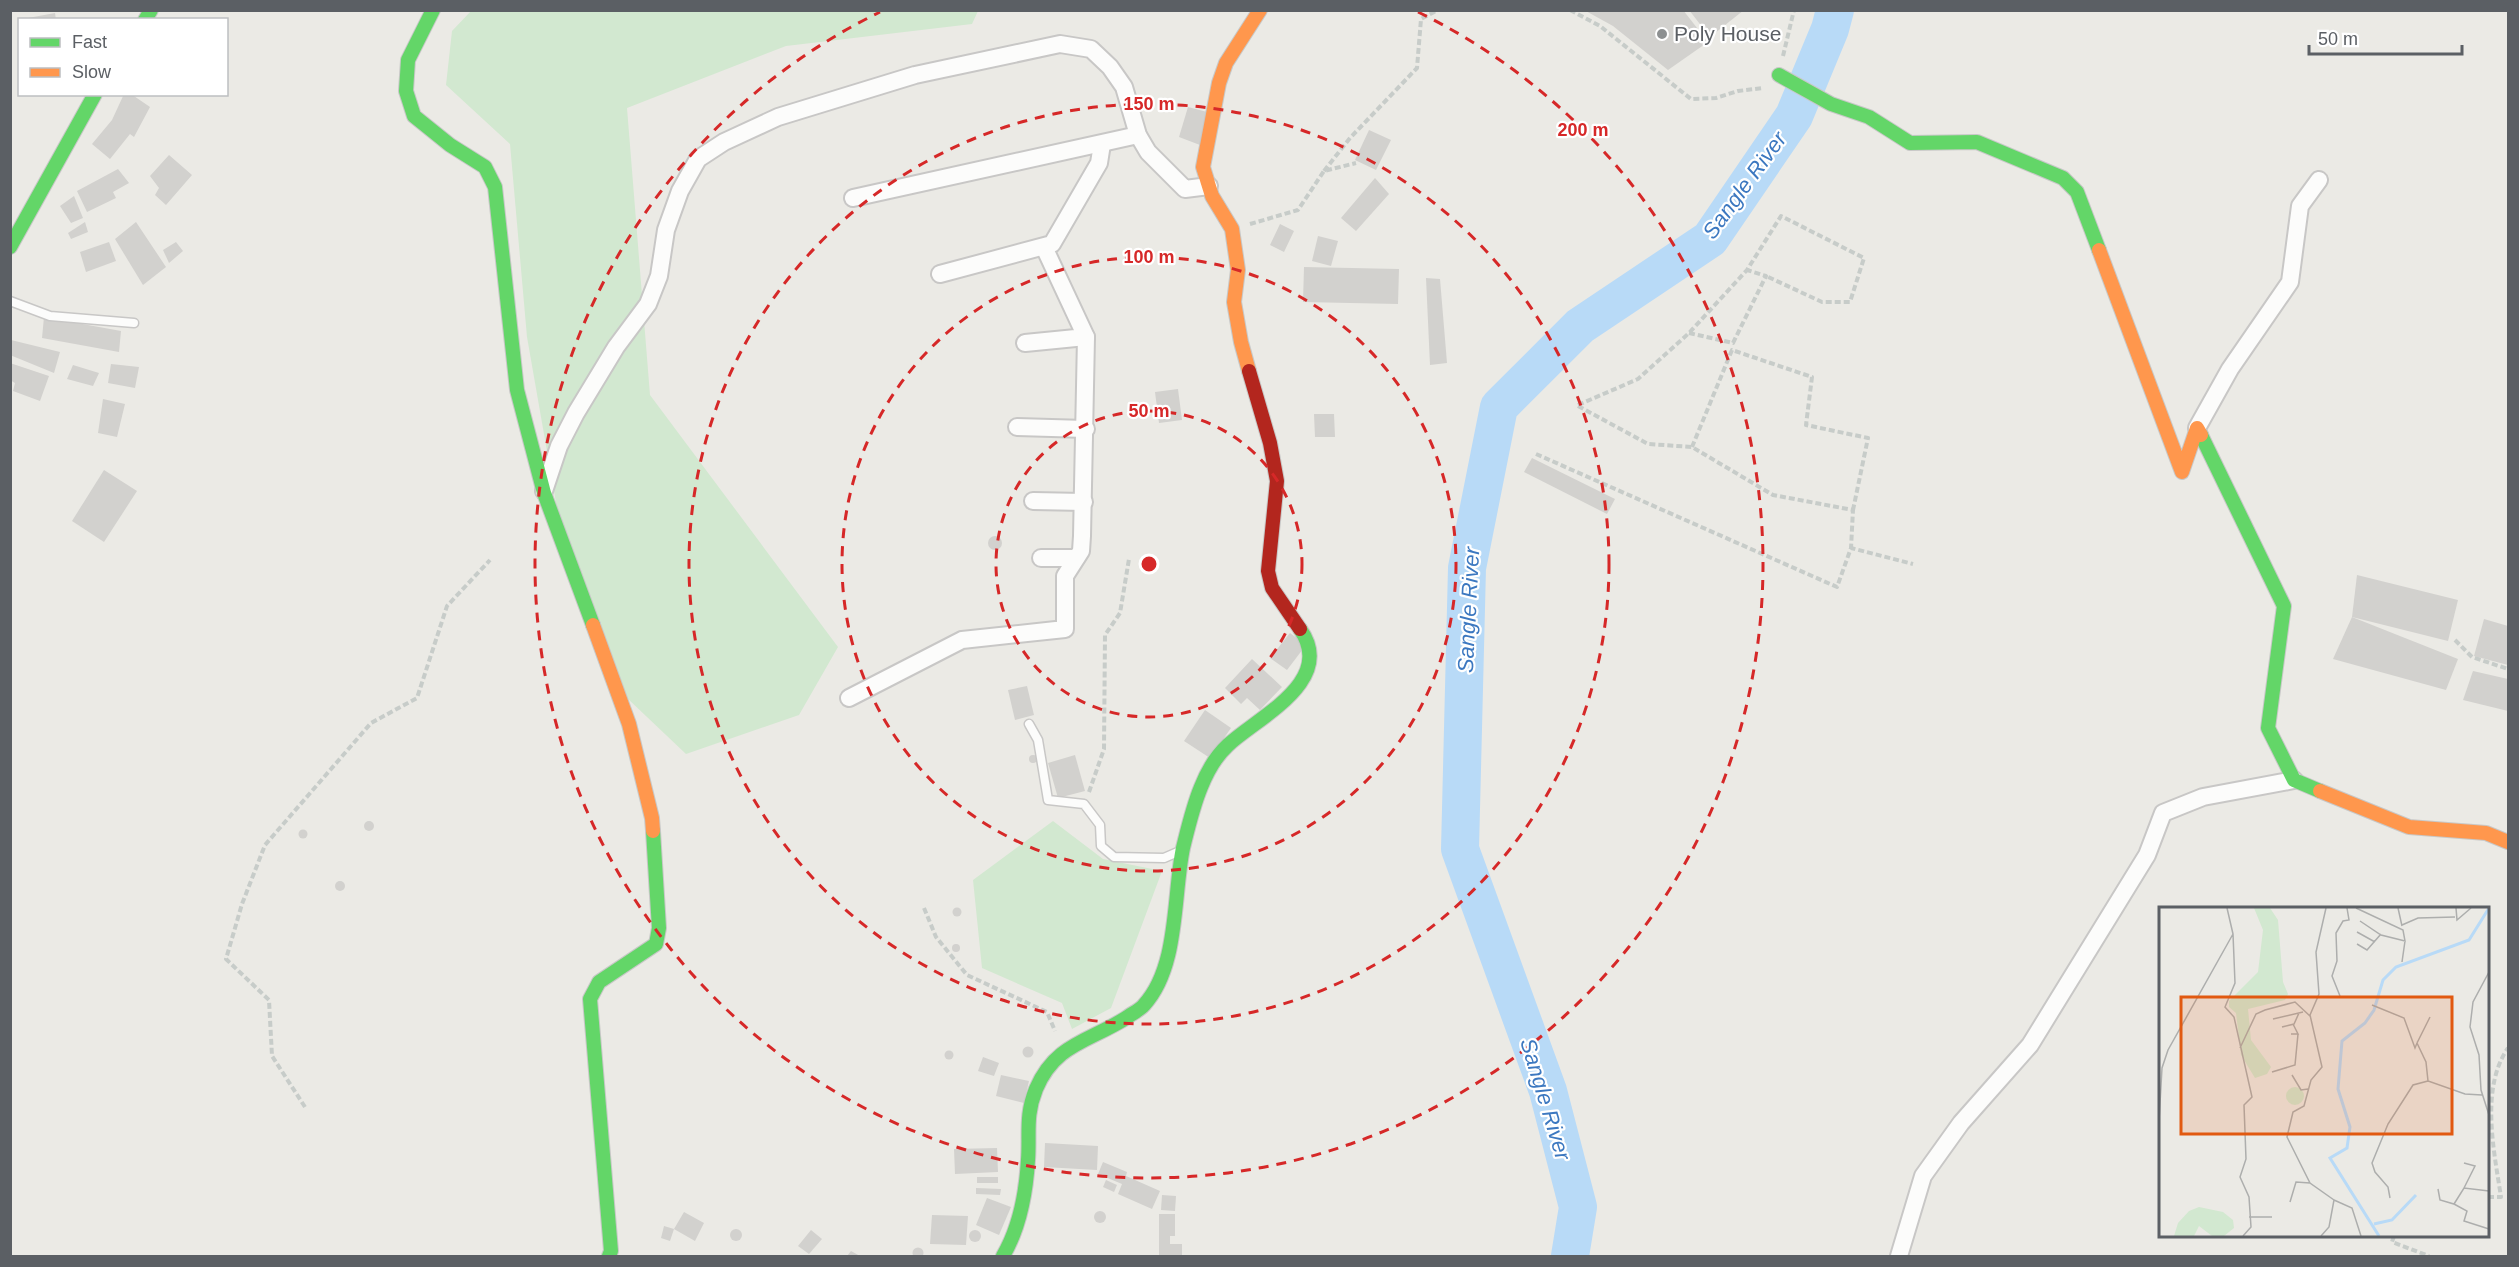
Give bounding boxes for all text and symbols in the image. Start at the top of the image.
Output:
legend [18,18,228,96]
scale bar [2309,18,2462,56]
place label: Poly House [1674,22,1781,45]
marker: Poly House [1655,27,1669,41]
text: 50 m [2318,29,2358,49]
text: Fast [72,32,107,52]
text: Slow [72,62,112,82]
text: 150 m [1123,94,1175,114]
text: 200 m [1557,120,1609,140]
water label: Sangle River [1697,126,1793,244]
text: 100 m [1123,247,1175,267]
text: 50 m [1128,401,1170,421]
water label: Sangle River [1453,545,1484,674]
centre of rings [1139,554,1159,574]
inset map [2159,907,2489,1237]
water label: Sangle River [1515,1035,1576,1165]

